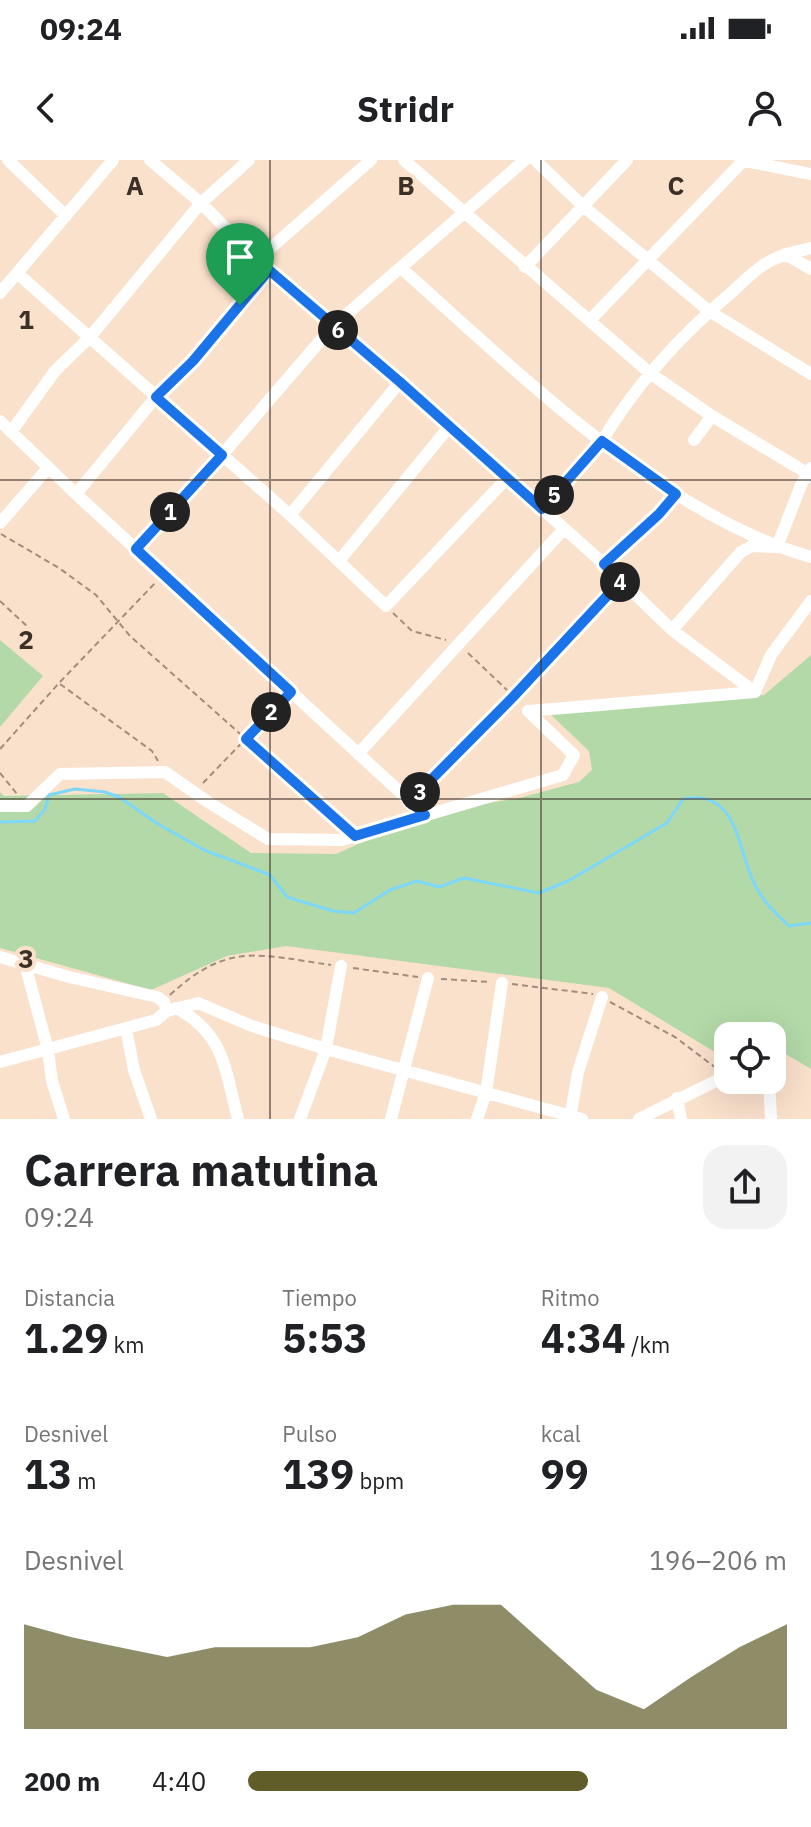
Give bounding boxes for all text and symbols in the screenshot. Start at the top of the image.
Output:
text: 09:24 [40,9,122,48]
text: Stridr [357,85,454,132]
icon: back [24,86,68,130]
icon: person [743,86,787,130]
text: A [126,168,144,202]
text: B [397,168,415,202]
text: C [668,168,685,202]
pin [206,223,274,305]
icon: arrive [218,235,262,279]
text: 1 [18,302,34,336]
pin: 6 [318,310,358,350]
text: 6 [331,315,345,344]
pin: 5 [534,475,574,515]
text: 5 [547,480,561,509]
pin: 1 [150,492,190,532]
text: 1 [163,497,177,526]
pin: 4 [600,562,640,602]
text: 4 [613,567,627,596]
text: 2 [18,622,34,656]
pin: 2 [251,692,291,732]
text: 2 [264,697,278,726]
pin: 3 [400,772,440,812]
text: 3 [413,777,427,806]
text: 3 [18,941,34,975]
map controls [714,1022,786,1094]
button: locate [714,1022,786,1094]
text: Carrera matutina [24,1141,378,1198]
button: share [703,1145,787,1229]
text: 09:24 [24,1200,94,1234]
text: Distancia [24,1283,115,1312]
text: Tiempo [282,1283,357,1312]
text: Ritmo [541,1283,600,1312]
text: 1.29 [24,1312,108,1364]
text: 5:53 [282,1312,368,1364]
text: 4:34 [541,1312,626,1364]
text: km [108,1330,144,1359]
text: /km [626,1330,670,1359]
text: Desnivel [24,1419,108,1448]
text: Pulso [282,1419,337,1448]
text: kcal [541,1419,581,1448]
text: 13 [24,1448,72,1500]
text: 139 [282,1448,354,1500]
text: 99 [541,1448,589,1500]
text: m [72,1466,96,1495]
text: bpm [354,1466,404,1495]
text: Desnivel [24,1543,124,1577]
text: 196–206 m [649,1543,787,1577]
text: 200 m [24,1764,100,1798]
text: 4:40 [152,1764,206,1798]

